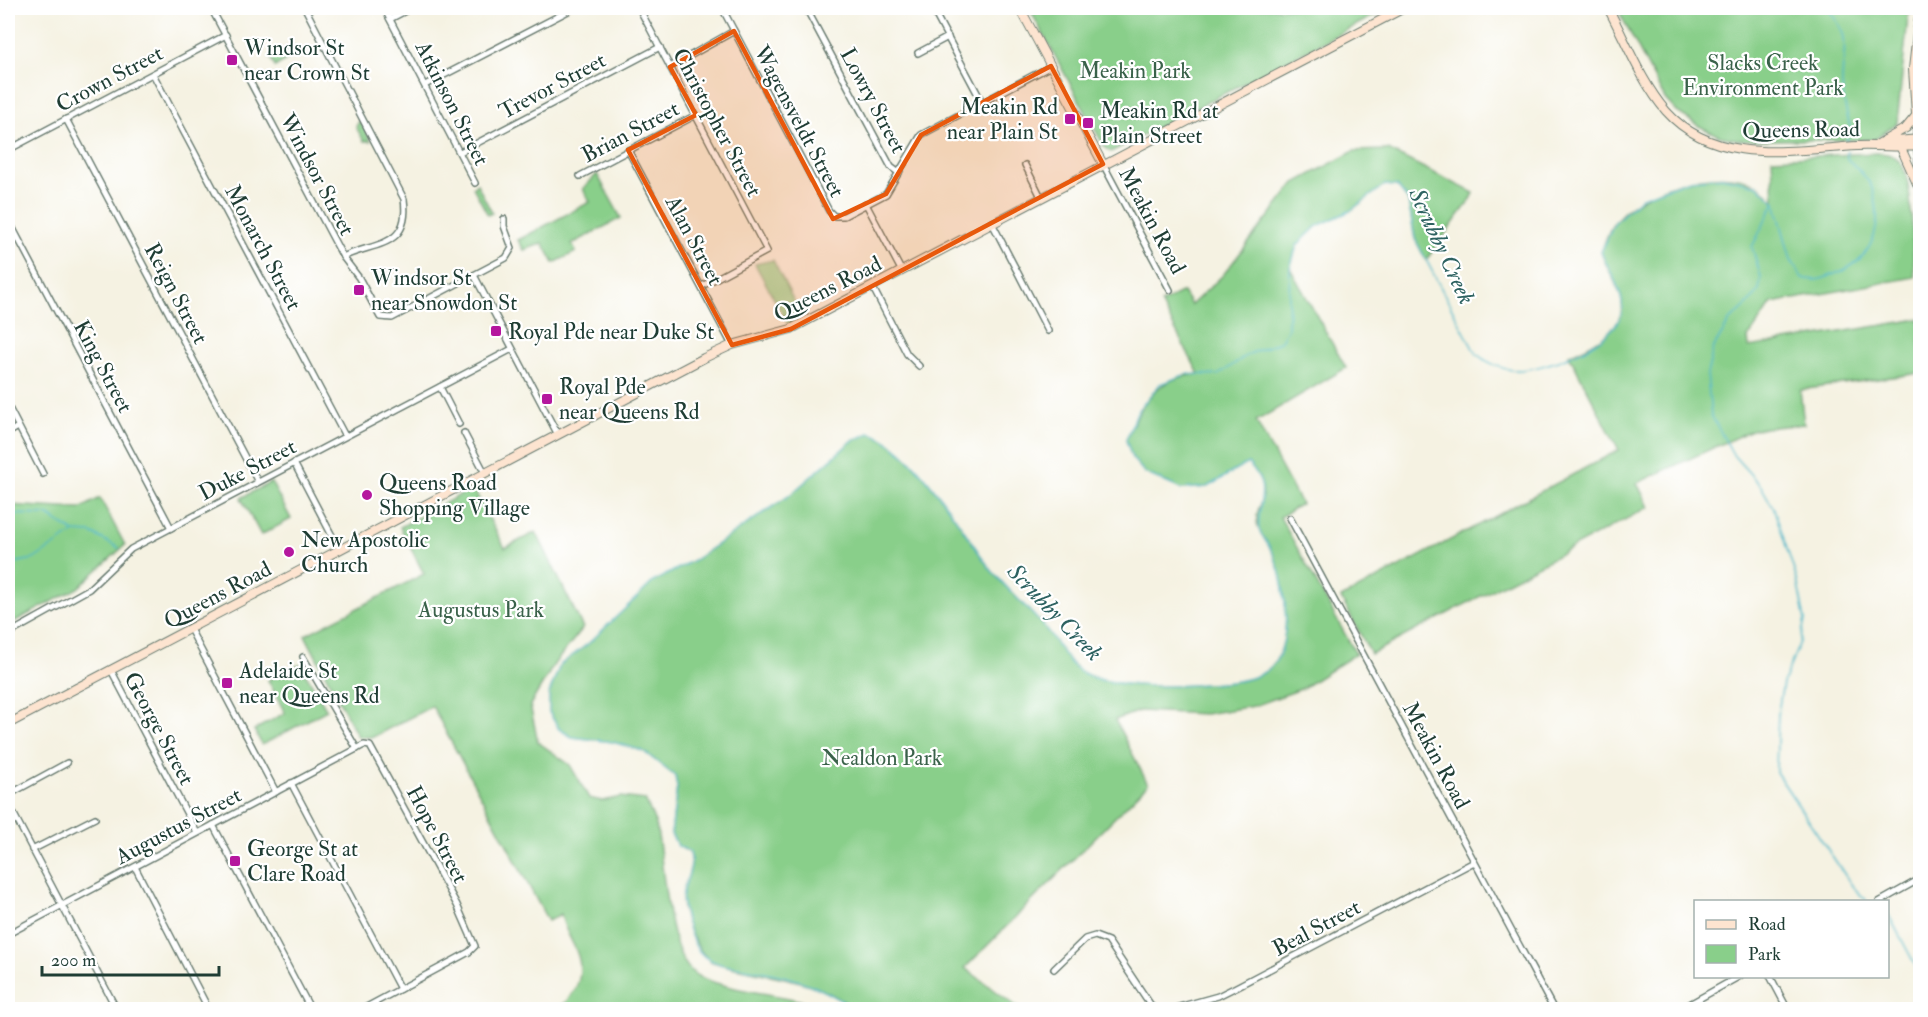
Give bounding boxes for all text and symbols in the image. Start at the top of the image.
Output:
place label: Windsor St near Crown St [243,34,370,87]
street label: Atkinson Street [408,36,495,170]
street label: Crown Street [51,39,168,119]
street label: Wagensveldt Street [747,40,851,202]
street label: Christopher Street [665,43,768,202]
street label: Lowry Street [834,43,913,158]
street label: Trevor Street [494,46,611,126]
park label: Slacks Creek Environment Park [1682,49,1844,102]
marker: Windsor St near Crown St [225,53,239,67]
park label: Meakin Park [1079,57,1191,85]
place label: Meakin Rd near Plain St [947,93,1058,146]
street label: Brian Street [577,95,684,169]
place label: Meakin Rd at Plain Street [1100,97,1219,150]
street label: Windsor Street [273,108,361,240]
marker: Meakin Rd near Plain St [1063,112,1077,126]
street label: Queens Road [1742,115,1860,145]
marker: Meakin Rd at Plain Street [1081,116,1095,130]
street label: Meakin Road [1112,162,1192,279]
street label: Monarch Street [218,180,308,315]
water label: Scrubby Creek [1401,182,1482,309]
street label: Alan Street [658,190,729,290]
street label: Reign Street [138,238,214,349]
street label: Queens Road [769,250,886,328]
place label: Windsor St near Snowdon St [370,264,518,317]
marker: Windsor St near Snowdon St [352,283,366,297]
street label: King Street [67,315,139,418]
place label: Royal Pde near Duke St [508,318,715,346]
marker: Royal Pde near Duke St [489,324,503,338]
place label: Royal Pde near Queens Rd [559,373,700,426]
marker: Royal Pde near Queens Rd [540,392,554,406]
street label: Duke Street [194,433,301,507]
place label: Queens Road Shopping Village [379,469,530,523]
marker: Queens Road Shopping Village [360,488,374,502]
place label: New Apostolic Church [301,526,429,579]
marker: New Apostolic Church [282,545,296,559]
street label: Queens Road [159,555,276,635]
water label: Scrubby Creek [999,556,1109,668]
park label: Augustus Park [417,596,544,624]
place label: Adelaide St near Queens Rd [238,657,380,710]
street label: George Street [118,667,201,790]
marker: Adelaide St near Queens Rd [220,676,234,690]
street label: Meakin Road [1396,697,1476,814]
park label: Nealdon Park [822,744,943,772]
street label: Augustus Street [110,781,246,871]
street label: Hope Street [399,781,474,888]
place label: George St at Clare Road [247,835,358,888]
marker: George St at Clare Road [228,854,242,868]
street label: Beal Street [1268,893,1365,963]
legend [1694,900,1889,978]
text: Road [1748,913,1786,936]
scale bar [42,939,219,977]
text: Park [1748,943,1781,966]
text: 200 m [51,949,96,972]

